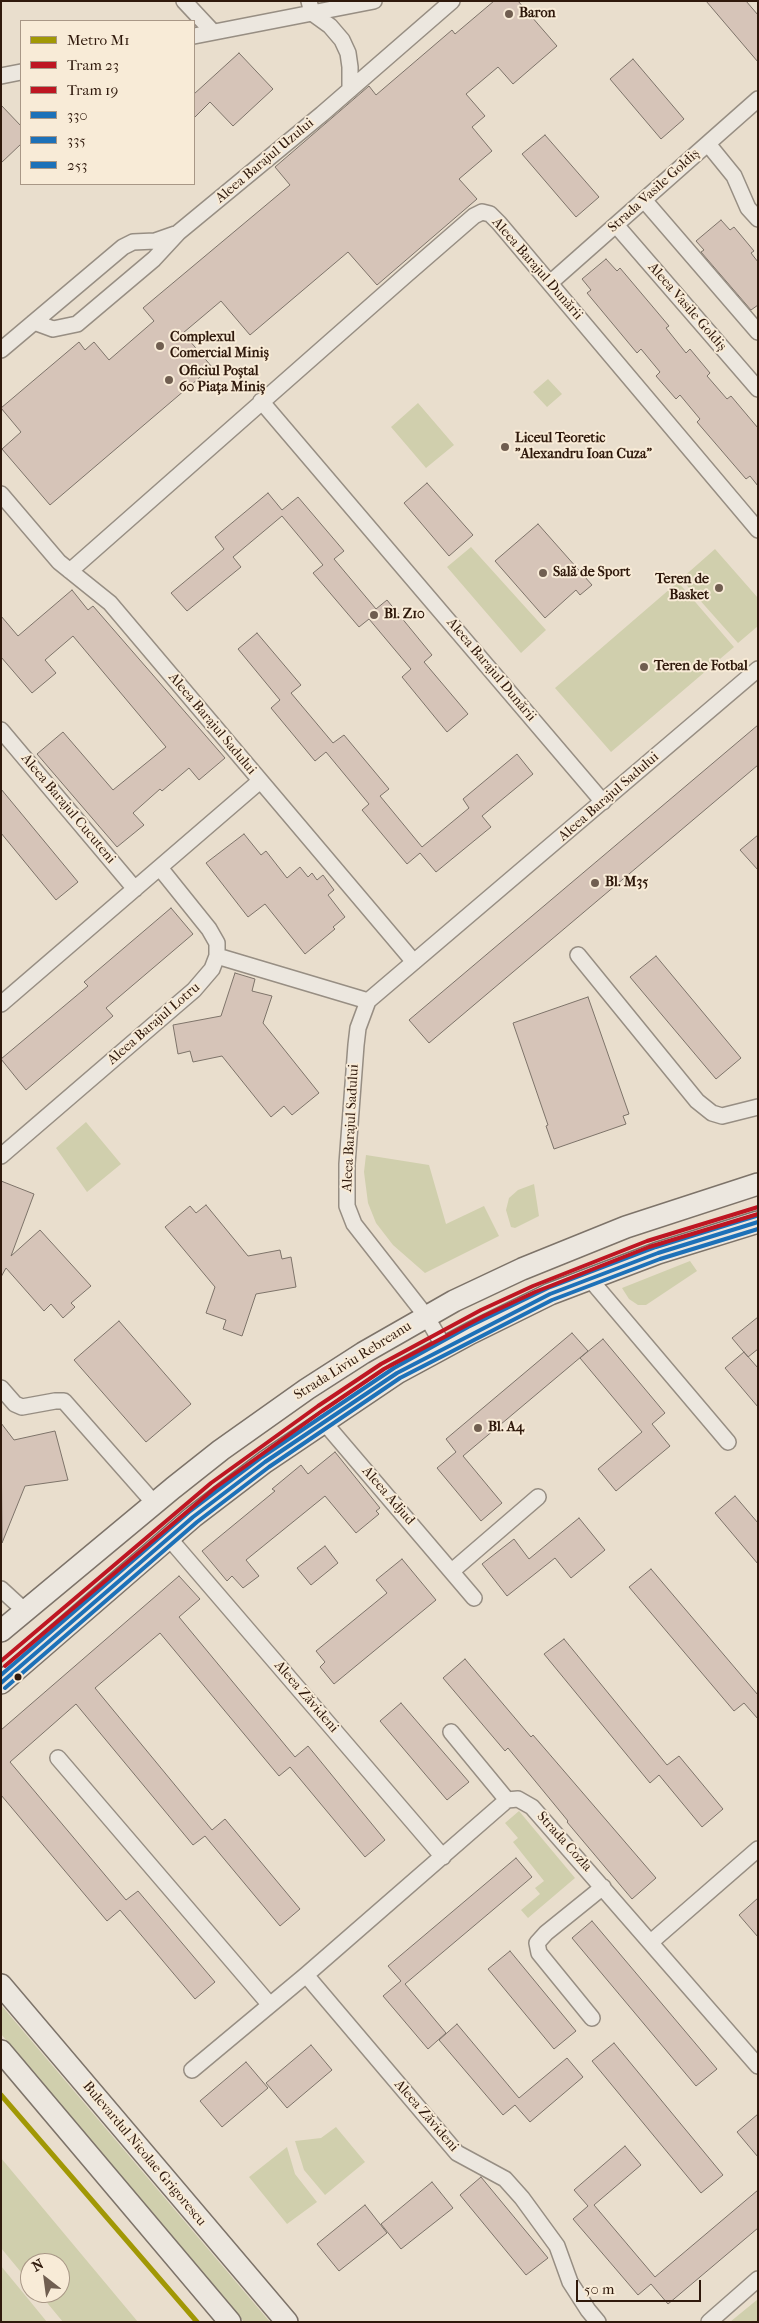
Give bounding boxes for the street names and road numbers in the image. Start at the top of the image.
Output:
street label: Aleea Barajul Uzului [212,115,318,207]
street label: Strada Vasile Goldiș [605,146,703,236]
street label: Aleea Barajul Dunării [488,214,586,324]
street label: Aleea Vasile Goldiș [644,259,730,355]
street label: Aleea Barajul Dunării [443,615,539,725]
street label: Aleea Barajul Sadului [165,670,259,778]
street label: Aleea Barajul Sadului [555,749,663,845]
street label: Aleea Barajul Cucuteni [17,751,119,867]
street label: Aleea Barajul Lotru [104,979,204,1069]
street label: Aleea Barajul Sadului [339,1064,363,1192]
street label: Strada Liviu Rebreanu [291,1318,415,1404]
street label: Aleea Adjud [358,1463,418,1529]
street label: Aleea Zăvideni [270,1658,342,1736]
street label: Strada Cozla [533,1809,595,1875]
street label: Aleea Zăvideni [390,2077,462,2155]
street label: Bulevardul Nicolae Grigorescu [79,2078,209,2230]

